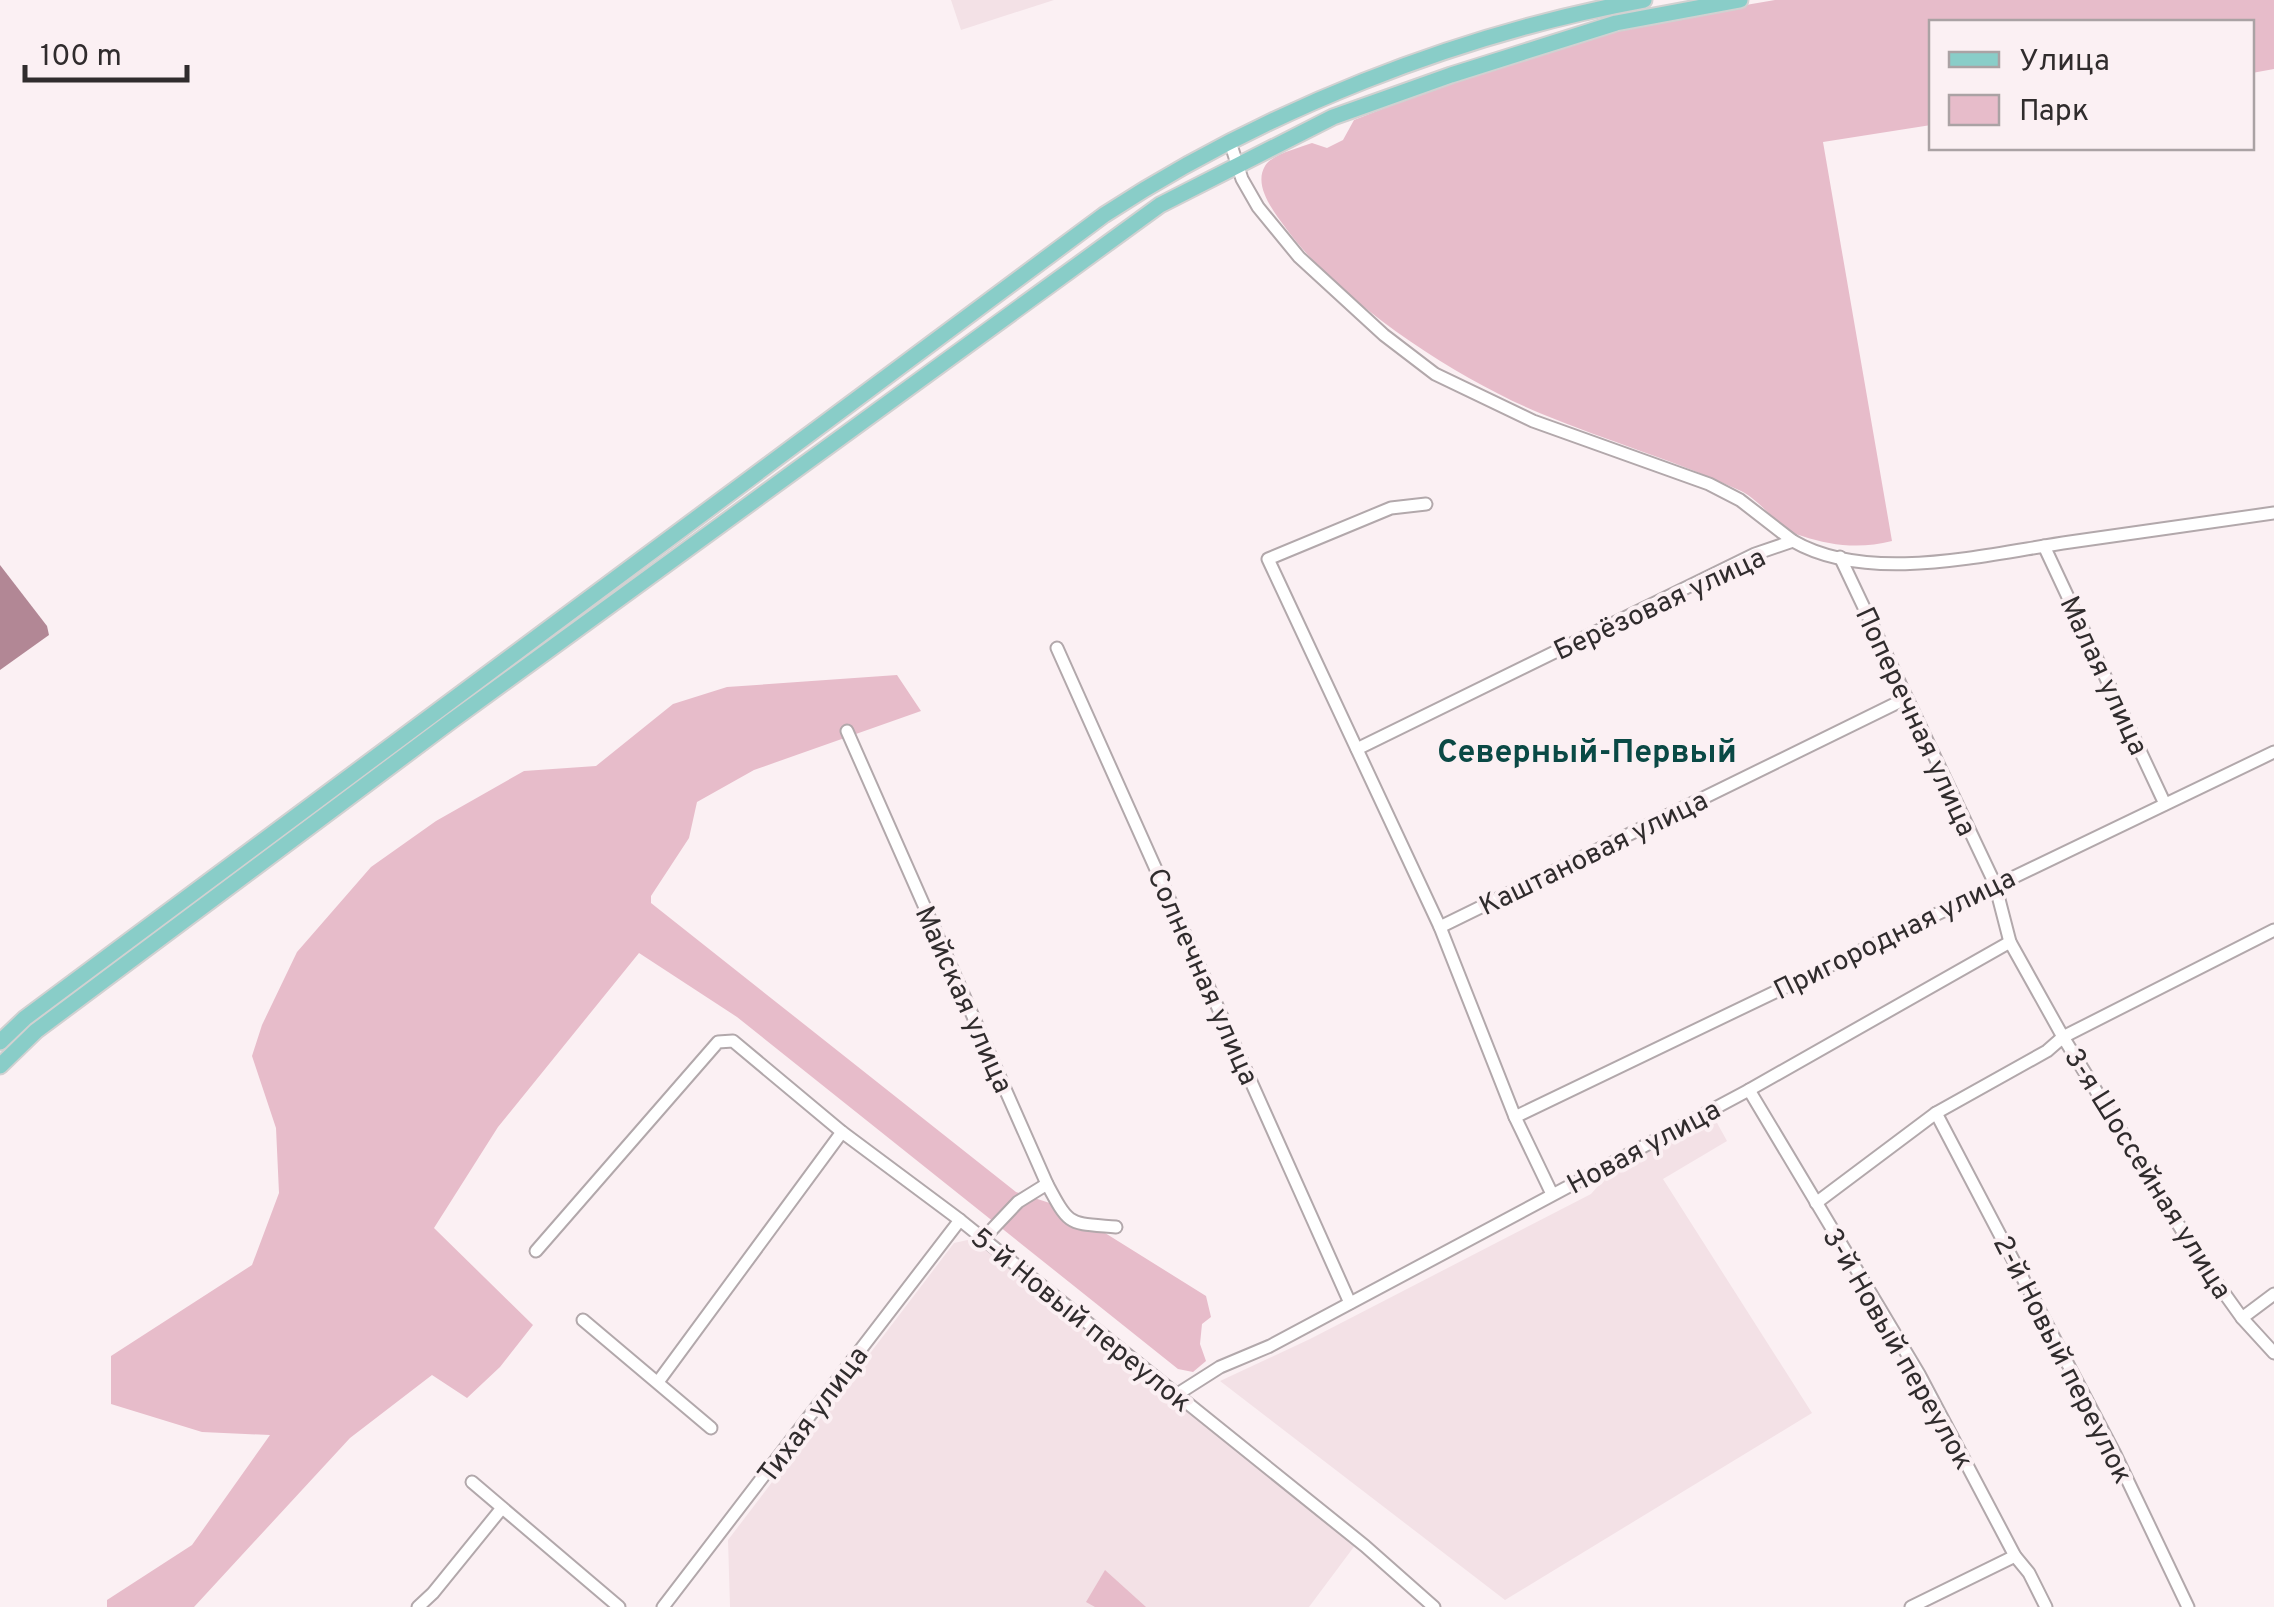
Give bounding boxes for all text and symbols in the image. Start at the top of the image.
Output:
scale bar [25,20,188,82]
legend [1929,20,2254,150]
text: 100 m [40,39,122,76]
text: Улица [2019,44,2110,81]
text: Парк [2019,94,2089,131]
street label: Берёзовая улица [1549,541,1772,671]
street label: Малая улица [2050,591,2155,762]
street label: Поперечная улица [1845,602,1983,843]
district label: Северный-Первый [1437,734,1737,774]
street label: Каштановая улица [1474,784,1715,926]
street label: Пригородная улица [1769,862,2022,1010]
street label: Солнечная улица [1137,863,1265,1091]
street label: Майская улица [905,901,1020,1099]
street label: 3-я Шоссейная улица [2055,1042,2238,1307]
street label: Новая улица [1561,1093,1727,1204]
street label: 5-й Новый переулок [962,1221,1198,1422]
street label: 3-й Новый переулок [1812,1222,1980,1477]
street label: 2-й Новый переулок [1983,1230,2140,1491]
street label: Тихая улица [751,1340,878,1492]

